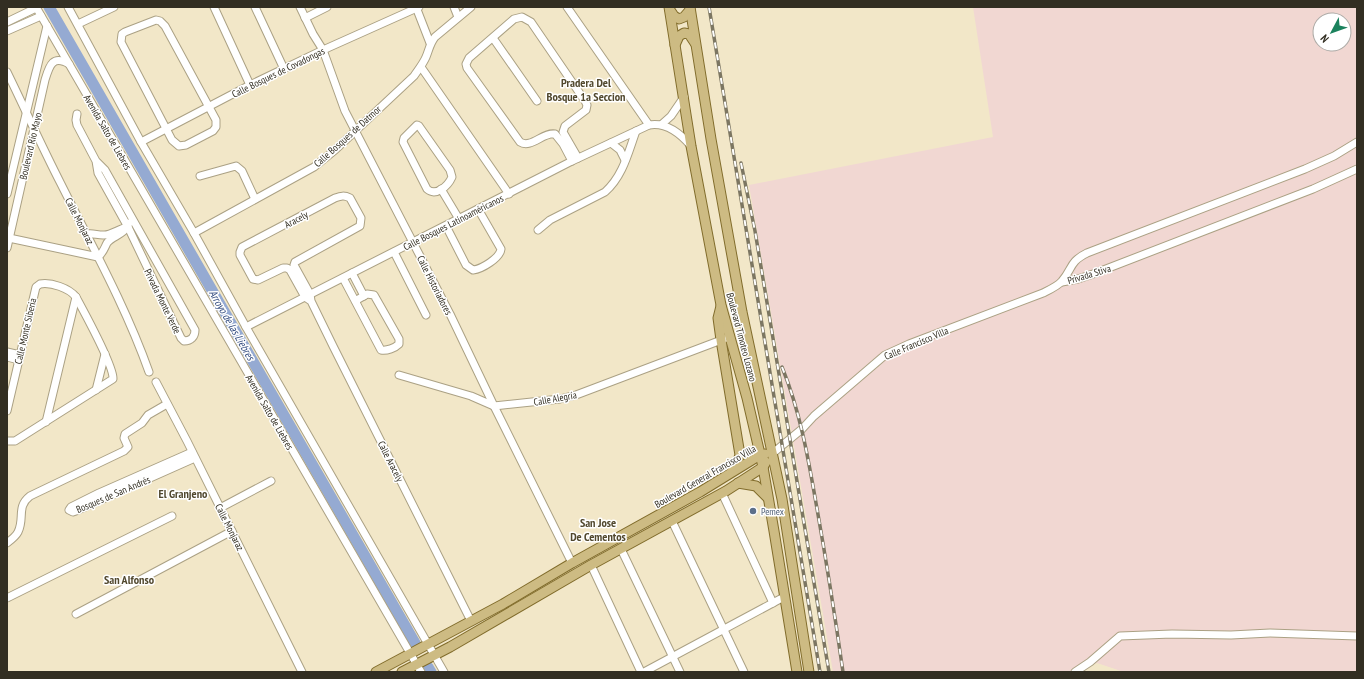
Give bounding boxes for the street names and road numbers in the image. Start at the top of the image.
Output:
street label: Calle Bosques de Covadongas [230,44,327,101]
street label: Avenida Salto de Liebres [81,92,135,173]
street label: Calle Bosques de Datmor [311,103,384,170]
street label: Boulevard Río Mayo [16,111,45,181]
street label: Calle Bosques Latinoaméricanos [401,191,506,253]
street label: Calle Monjaraz [62,196,97,247]
street label: Aracely [282,208,311,231]
street label: Calle Historiadores [414,253,455,318]
street label: Privada Stiva [1066,262,1112,287]
street label: Privada Monte Verde [141,267,184,336]
street label: Boulevard Timoteo Lozano [723,291,760,383]
street label: Calle Monte Siberia [12,297,39,365]
street label: Calle Francisco Villa [882,324,950,363]
street label: Avenida Salto de Liebres [243,372,297,453]
street label: Calle Alegría [533,388,578,409]
street label: Calle Aracely [375,439,406,484]
street label: Boulevard General Francisco Villa [652,442,758,511]
street label: Bosques de San Andrés [74,473,153,516]
street label: Calle Monjaraz [212,502,247,553]

